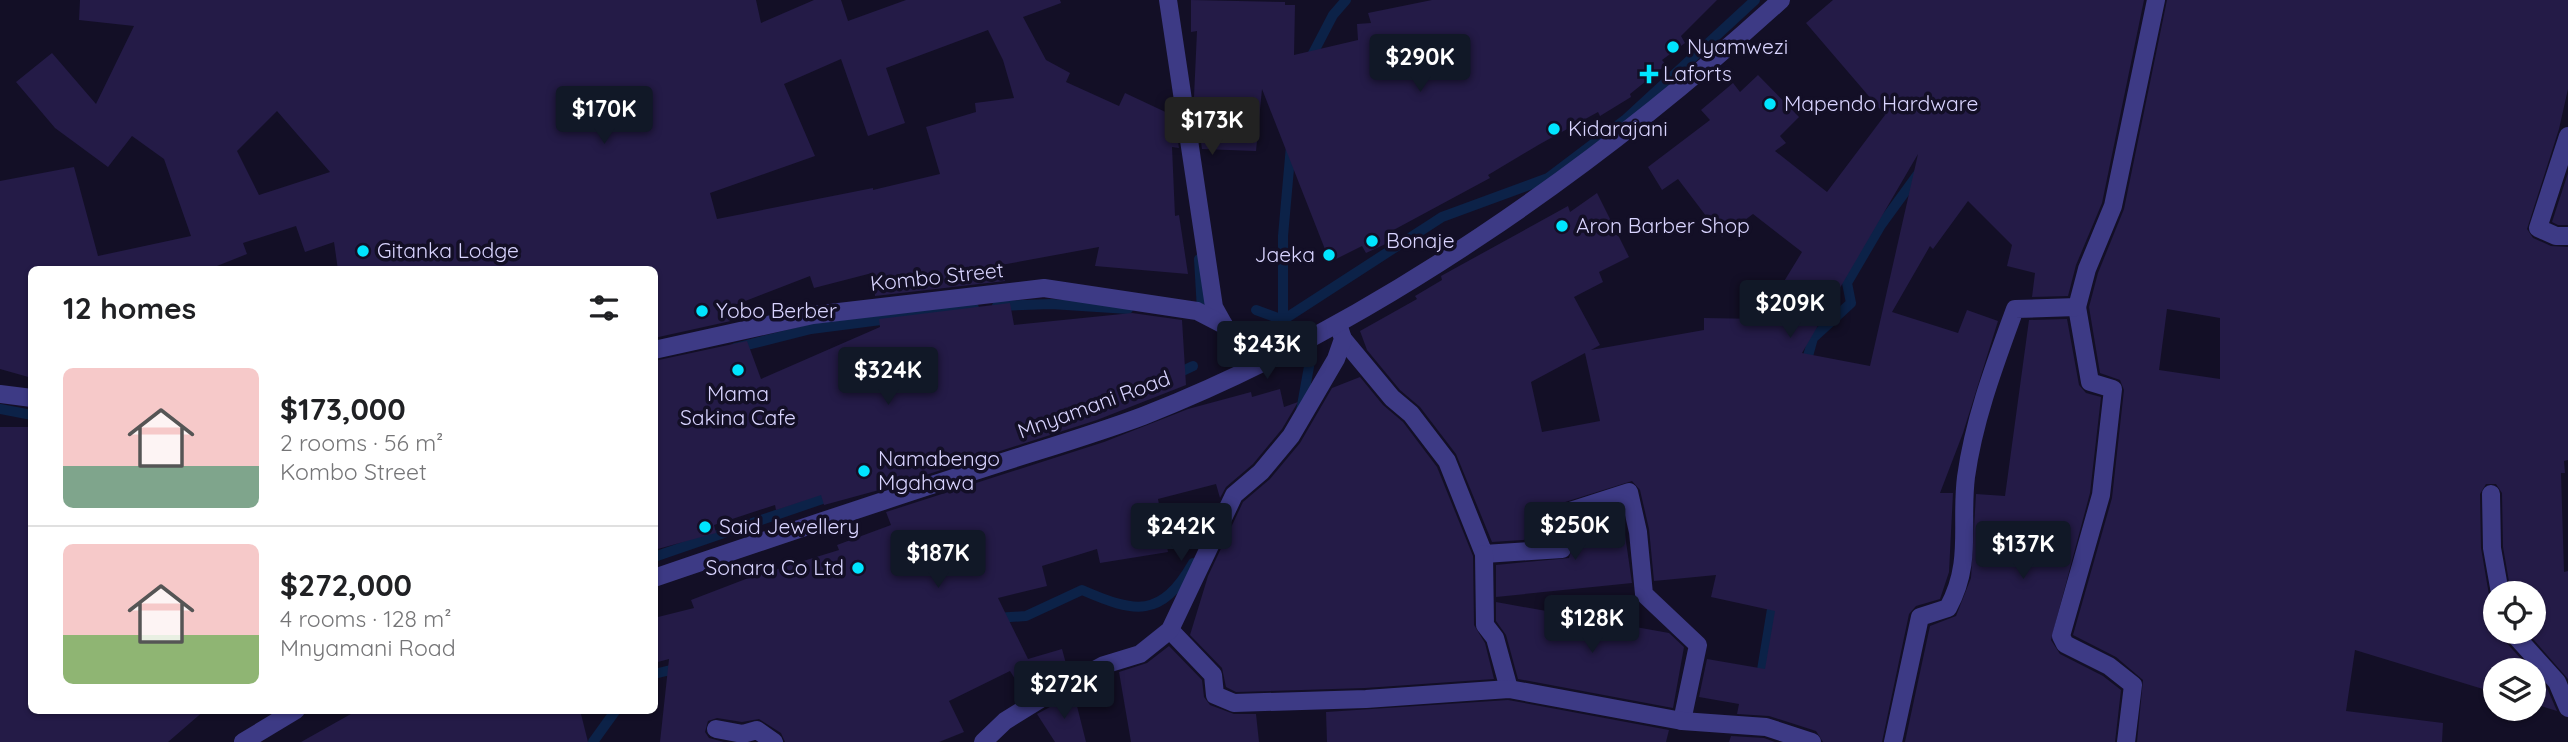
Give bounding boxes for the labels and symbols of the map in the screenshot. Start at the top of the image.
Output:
place label: Nyamwezi [1687,33,1788,59]
pin: $290K [1371,34,1469,94]
marker: Nyamwezi [1665,39,1681,55]
place label: Laforts [1663,60,1732,86]
marker: Laforts [1641,66,1657,82]
pin: $170K [555,86,653,146]
place label: Mapendo Hardware [1784,90,1978,116]
marker: Mapendo Hardware [1762,96,1778,112]
pin: $173K [1163,97,1261,157]
place label: Kidarajani [1568,115,1668,141]
marker: Kidarajani [1546,121,1562,137]
place label: Aron Barber Shop [1576,212,1750,238]
marker: Aron Barber Shop [1554,218,1570,234]
place label: Bonaje [1386,227,1455,253]
marker: Bonaje [1364,233,1380,249]
place label: Gitanka Lodge [377,237,519,263]
place label: Jaeka [1255,241,1315,267]
marker: Gitanka Lodge [355,243,371,259]
marker: Jaeka [1321,247,1337,263]
street label: Kombo Street [869,256,1005,296]
pin: $209K [1741,280,1839,340]
place label: Yobo Berber [716,297,837,323]
marker: Yobo Berber [694,303,710,319]
pin: $243K [1218,322,1316,381]
pin: $324K [839,348,937,407]
marker: Mama Sakina Cafe [730,362,746,378]
street label: Mnyamani Road [1014,364,1173,444]
place label: Mama Sakina Cafe [680,380,796,430]
place label: Namabengo Mgahawa [878,445,1000,495]
marker: Namabengo Mgahawa [856,463,872,479]
pin: $250K [1526,503,1624,562]
pin: $242K [1132,504,1230,563]
place label: Said Jewellery [719,513,859,539]
marker: Said Jewellery [697,519,713,535]
pin: $137K [1974,522,2072,581]
pin: $187K [889,530,987,590]
place label: Sonara Co Ltd [705,554,844,580]
marker: Sonara Co Ltd [850,560,866,576]
pin: $128K [1543,596,1641,655]
pin: $272K [1015,662,1113,721]

